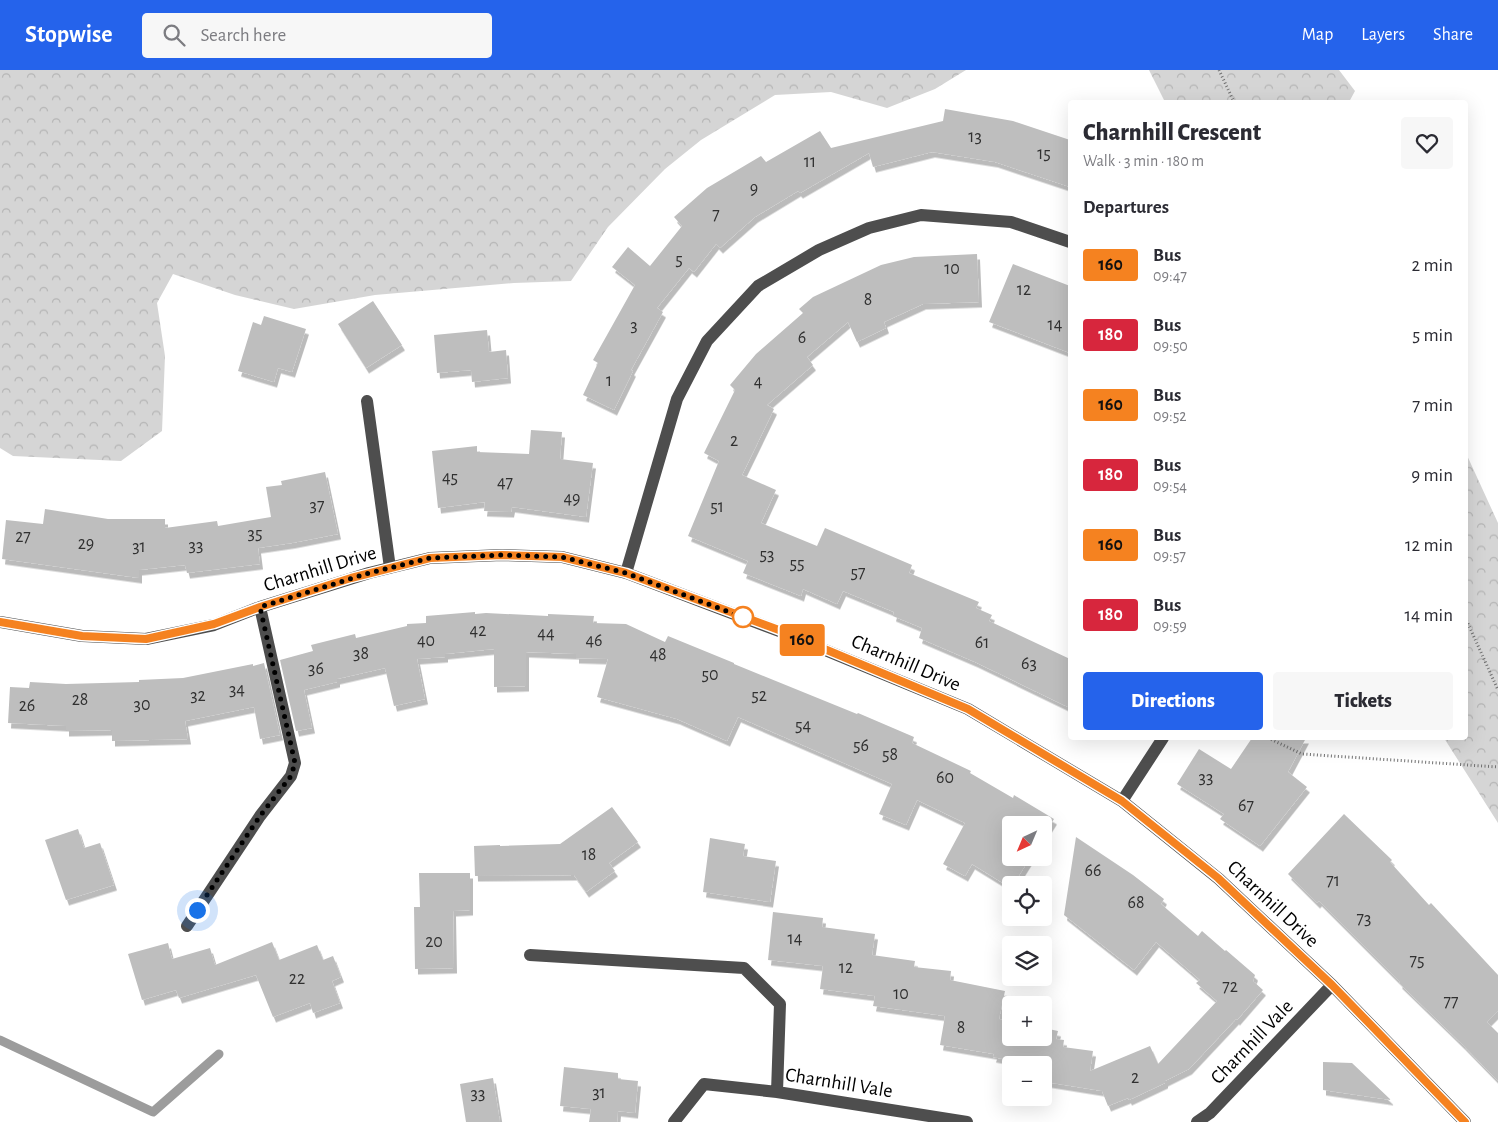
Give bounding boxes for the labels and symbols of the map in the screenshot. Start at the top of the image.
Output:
house number: 13 [968,128,982,146]
house number: 15 [1037,145,1051,163]
house number: 11 [804,153,816,171]
house number: 9 [750,180,758,198]
house number: 7 [712,206,720,224]
house number: 5 [675,251,683,269]
house number: 10 [944,260,960,278]
house number: 12 [1017,281,1031,299]
house number: 8 [864,291,872,309]
house number: 14 [1048,316,1063,334]
house number: 3 [630,317,638,335]
house number: 6 [798,329,806,347]
house number: 1 [606,372,612,390]
house number: 4 [754,373,763,391]
house number: 2 [730,432,738,450]
house number: 45 [442,469,458,487]
house number: 47 [497,474,513,492]
house number: 49 [563,490,581,508]
house number: 37 [310,497,324,515]
house number: 51 [710,498,724,516]
house number: 35 [248,525,262,543]
house number: 27 [15,528,31,546]
house number: 29 [78,535,94,553]
house number: 33 [189,537,203,555]
house number: 31 [132,538,146,556]
street label: Charnhill Drive [261,542,379,596]
house number: 53 [760,546,774,564]
house number: 55 [789,555,805,573]
house number: 57 [850,564,866,582]
unlabelled marker [732,606,754,628]
house number: 42 [470,622,486,640]
line badge: 160 [773,624,831,656]
house number: 44 [537,625,555,643]
street label: Charnhill Drive [848,631,964,695]
house number: 40 [417,632,435,650]
house number: 46 [585,632,603,650]
house number: 61 [975,634,989,652]
house number: 38 [353,645,369,663]
house number: 48 [649,646,667,664]
house number: 63 [1021,655,1037,673]
house number: 36 [308,660,324,678]
house number: 50 [701,666,719,684]
house number: 34 [229,681,245,699]
house number: 32 [190,687,206,705]
house number: 52 [751,687,767,705]
house number: 28 [72,691,88,709]
house number: 30 [134,696,150,714]
house number: 26 [19,697,35,715]
house number: 54 [795,717,811,735]
house number: 56 [853,737,869,755]
house number: 58 [882,746,898,764]
house number: 60 [936,769,954,787]
house number: 33 [1199,769,1213,787]
house number: 67 [1238,797,1254,815]
north arrow [1002,816,1052,866]
house number: 18 [582,846,596,864]
street label: Charnhill Drive [1224,857,1322,951]
house number: 66 [1085,862,1101,880]
house number: 71 [1326,872,1340,890]
house number: 68 [1128,894,1145,912]
your location [185,898,210,923]
house number: 73 [1357,910,1371,928]
house number: 14 [788,930,803,948]
house number: 20 [425,933,443,951]
house number: 75 [1409,952,1425,970]
house number: 12 [839,959,853,977]
house number: 22 [289,970,305,988]
house number: 72 [1222,978,1238,996]
house number: 10 [893,985,909,1003]
house number: 77 [1443,993,1459,1011]
street label: Charnhill Vale [1207,996,1297,1088]
house number: 8 [957,1019,965,1037]
street label: Charnhill Vale [784,1065,894,1101]
house number: 2 [1131,1069,1139,1087]
house number: 31 [592,1084,606,1102]
house number: 33 [471,1085,485,1103]

